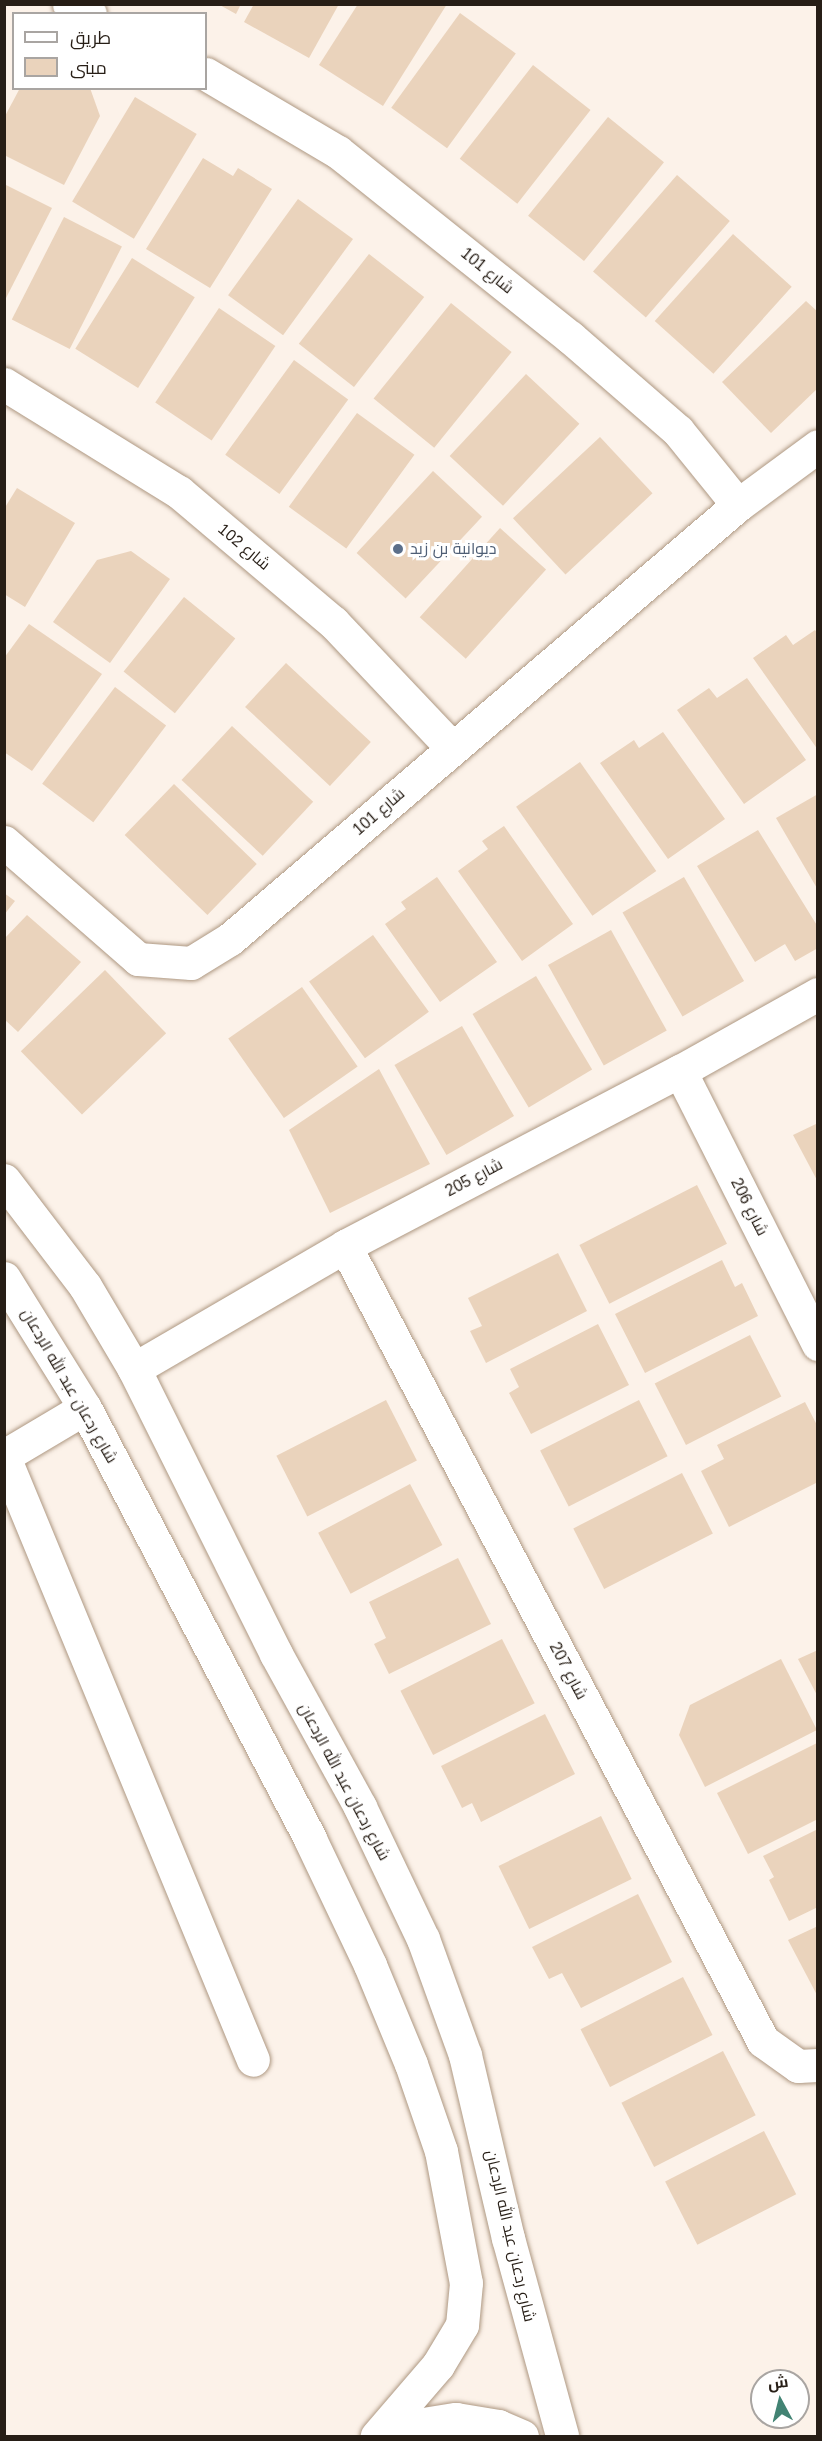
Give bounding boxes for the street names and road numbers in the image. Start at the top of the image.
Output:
street label: شارع 101 [457,244,517,298]
street label: شارع 102 [214,520,274,574]
street label: شارع 101 [349,784,409,840]
street label: شارع 205 [442,1155,506,1201]
street label: شارع 206 [726,1175,772,1239]
street label: شارع ردعان عبد الله الردعان [17,1305,121,1467]
street label: شارع 207 [545,1639,591,1703]
street label: شارع ردعان عبد الله الردعان [294,1700,394,1864]
street label: شارع ردعان عبد الله الردعان [481,2148,539,2324]

